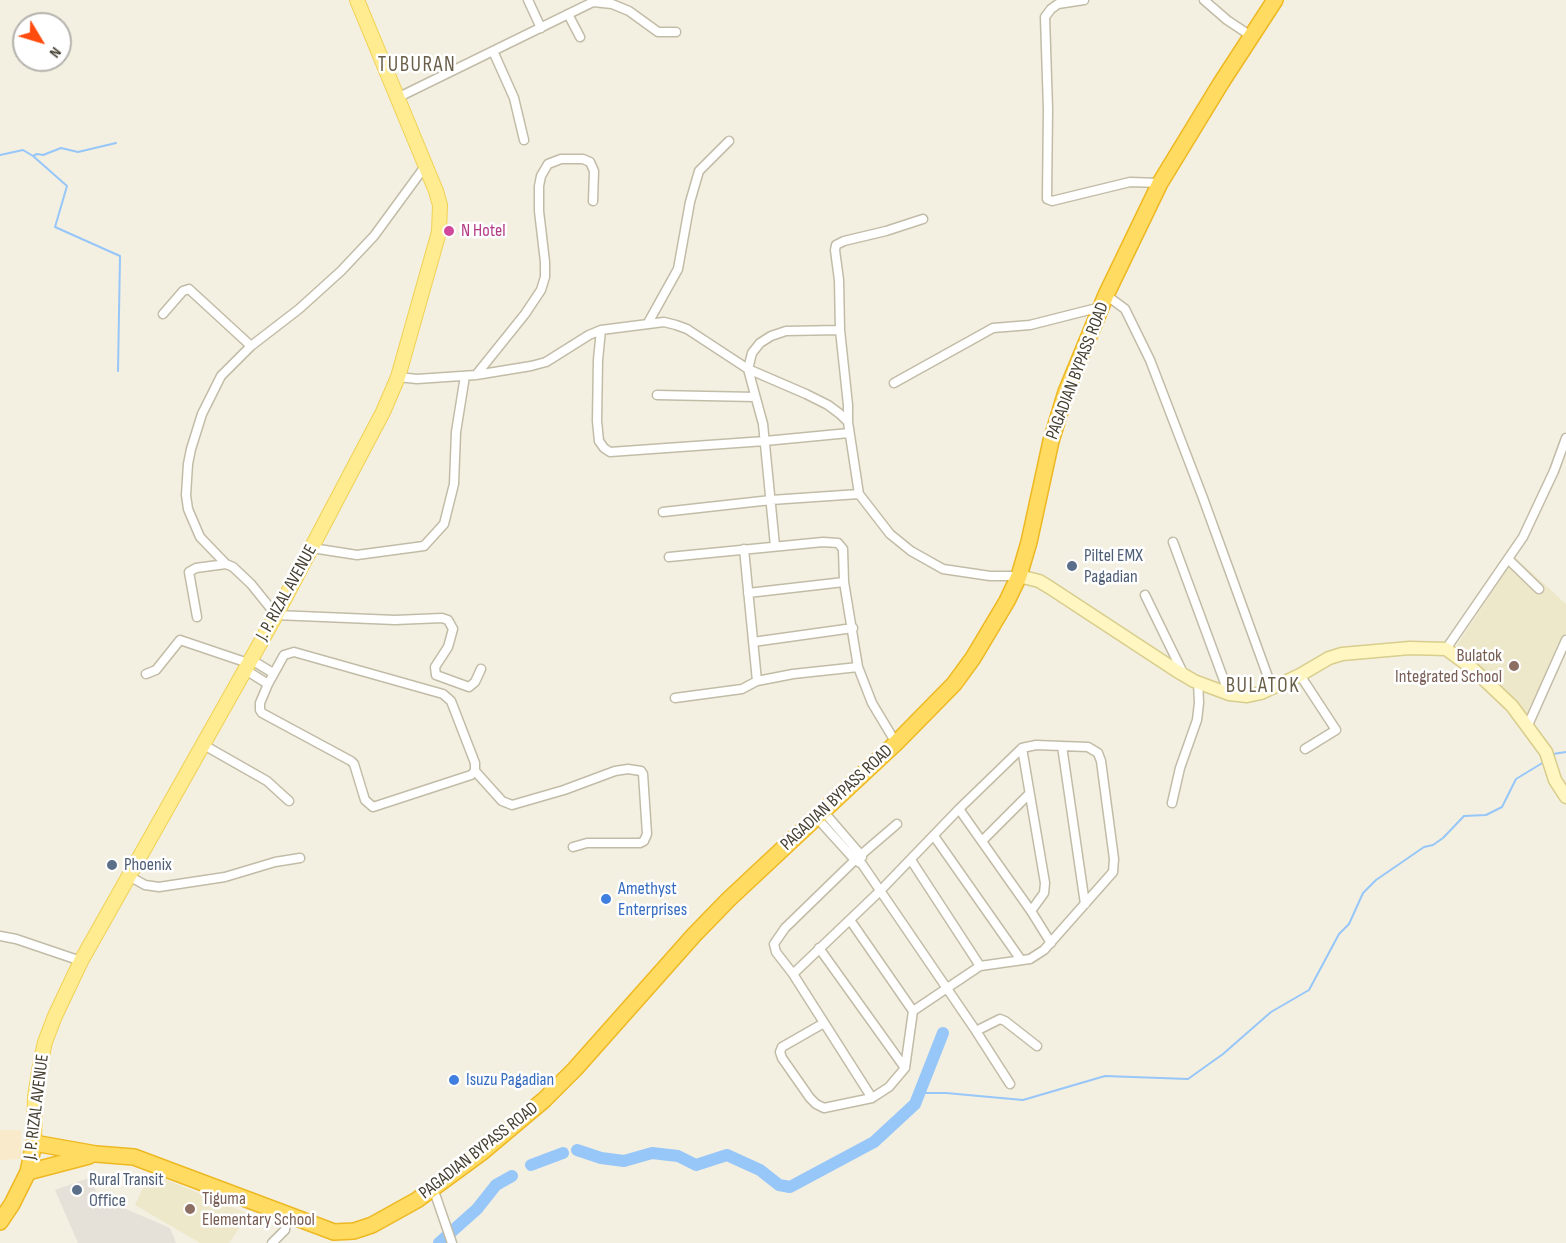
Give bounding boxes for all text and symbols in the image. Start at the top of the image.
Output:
north arrow [12,12,72,72]
text: N [45,43,65,61]
district label: TUBURAN [378,53,456,79]
place label: N Hotel [461,220,506,242]
marker: N Hotel [442,224,456,238]
street label: PAGADIAN BYPASS ROAD [1042,299,1114,443]
street label: J. P. RIZAL AVENUE [252,541,322,645]
place label: Piltel EMX Pagadian [1084,545,1143,588]
marker: Piltel EMX Pagadian [1065,559,1079,573]
place label: Bulatok Integrated School [1395,645,1502,688]
marker: Bulatok Integrated School [1507,659,1521,673]
district label: BULATOK [1226,674,1300,700]
street label: PAGADIAN BYPASS ROAD [776,741,898,855]
place label: Phoenix [124,854,172,876]
marker: Phoenix [105,858,119,872]
place label: Amethyst Enterprises [618,878,687,920]
marker: Amethyst Enterprises [599,892,613,906]
street label: J. P. RIZAL AVENUE [20,1053,54,1161]
place label: Isuzu Pagadian [466,1069,554,1091]
marker: Isuzu Pagadian [447,1073,461,1087]
street label: PAGADIAN BYPASS ROAD [415,1098,543,1204]
place label: Rural Transit Office [89,1169,164,1212]
marker: Rural Transit Office [70,1183,84,1197]
place label: Tiguma Elementary School [202,1188,315,1230]
marker: Tiguma Elementary School [183,1202,197,1216]

